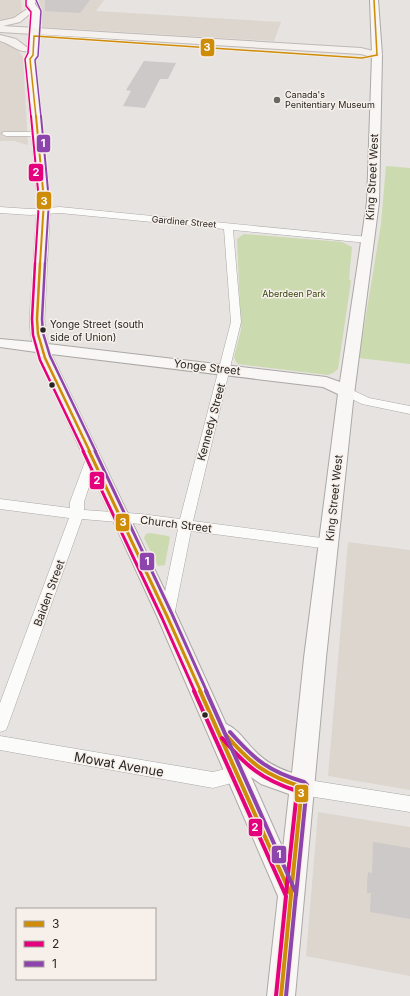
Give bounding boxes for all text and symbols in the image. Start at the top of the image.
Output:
line badge: 3 [200,38,215,57]
text: 3 [203,40,211,54]
place label: Canada's Penitentiary Museum [285,89,375,110]
marker: Canada's Penitentiary Museum [272,95,282,105]
street label: King Street West [363,133,381,221]
line badge: 1 [36,134,51,153]
text: 1 [41,136,46,150]
line badge: 2 [28,163,44,182]
text: 2 [33,165,40,179]
line badge: 3 [36,191,52,210]
text: 3 [40,194,48,208]
street label: Gardiner Street [151,213,217,230]
park label: Aberdeen Park [262,288,326,299]
place label: Yonge Street (south side of Union) [50,318,144,343]
marker: Yonge Street (south side of Union) [38,325,48,335]
street label: Yonge Street [173,356,242,378]
unlabelled marker [47,380,57,390]
street label: Kennedy Street [194,381,228,462]
street label: King Street West [323,454,346,542]
line badge: 2 [89,471,105,490]
text: 2 [94,473,101,487]
line badge: 3 [115,513,130,532]
street label: Church Street [139,513,213,535]
text: 3 [119,515,127,529]
line badge: 1 [139,552,155,571]
text: 1 [145,554,150,568]
street label: Baiden Street [30,557,68,628]
unlabelled marker [200,710,210,720]
street label: Mowat Avenue [73,748,165,780]
line badge: 3 [294,784,309,803]
text: 3 [297,786,305,800]
line badge: 2 [248,818,263,837]
text: 2 [252,820,259,834]
line badge: 1 [271,845,287,864]
text: 1 [277,847,282,861]
legend [16,908,156,980]
text: 3 [52,916,59,931]
text: 2 [52,936,59,951]
text: 1 [52,956,57,971]

